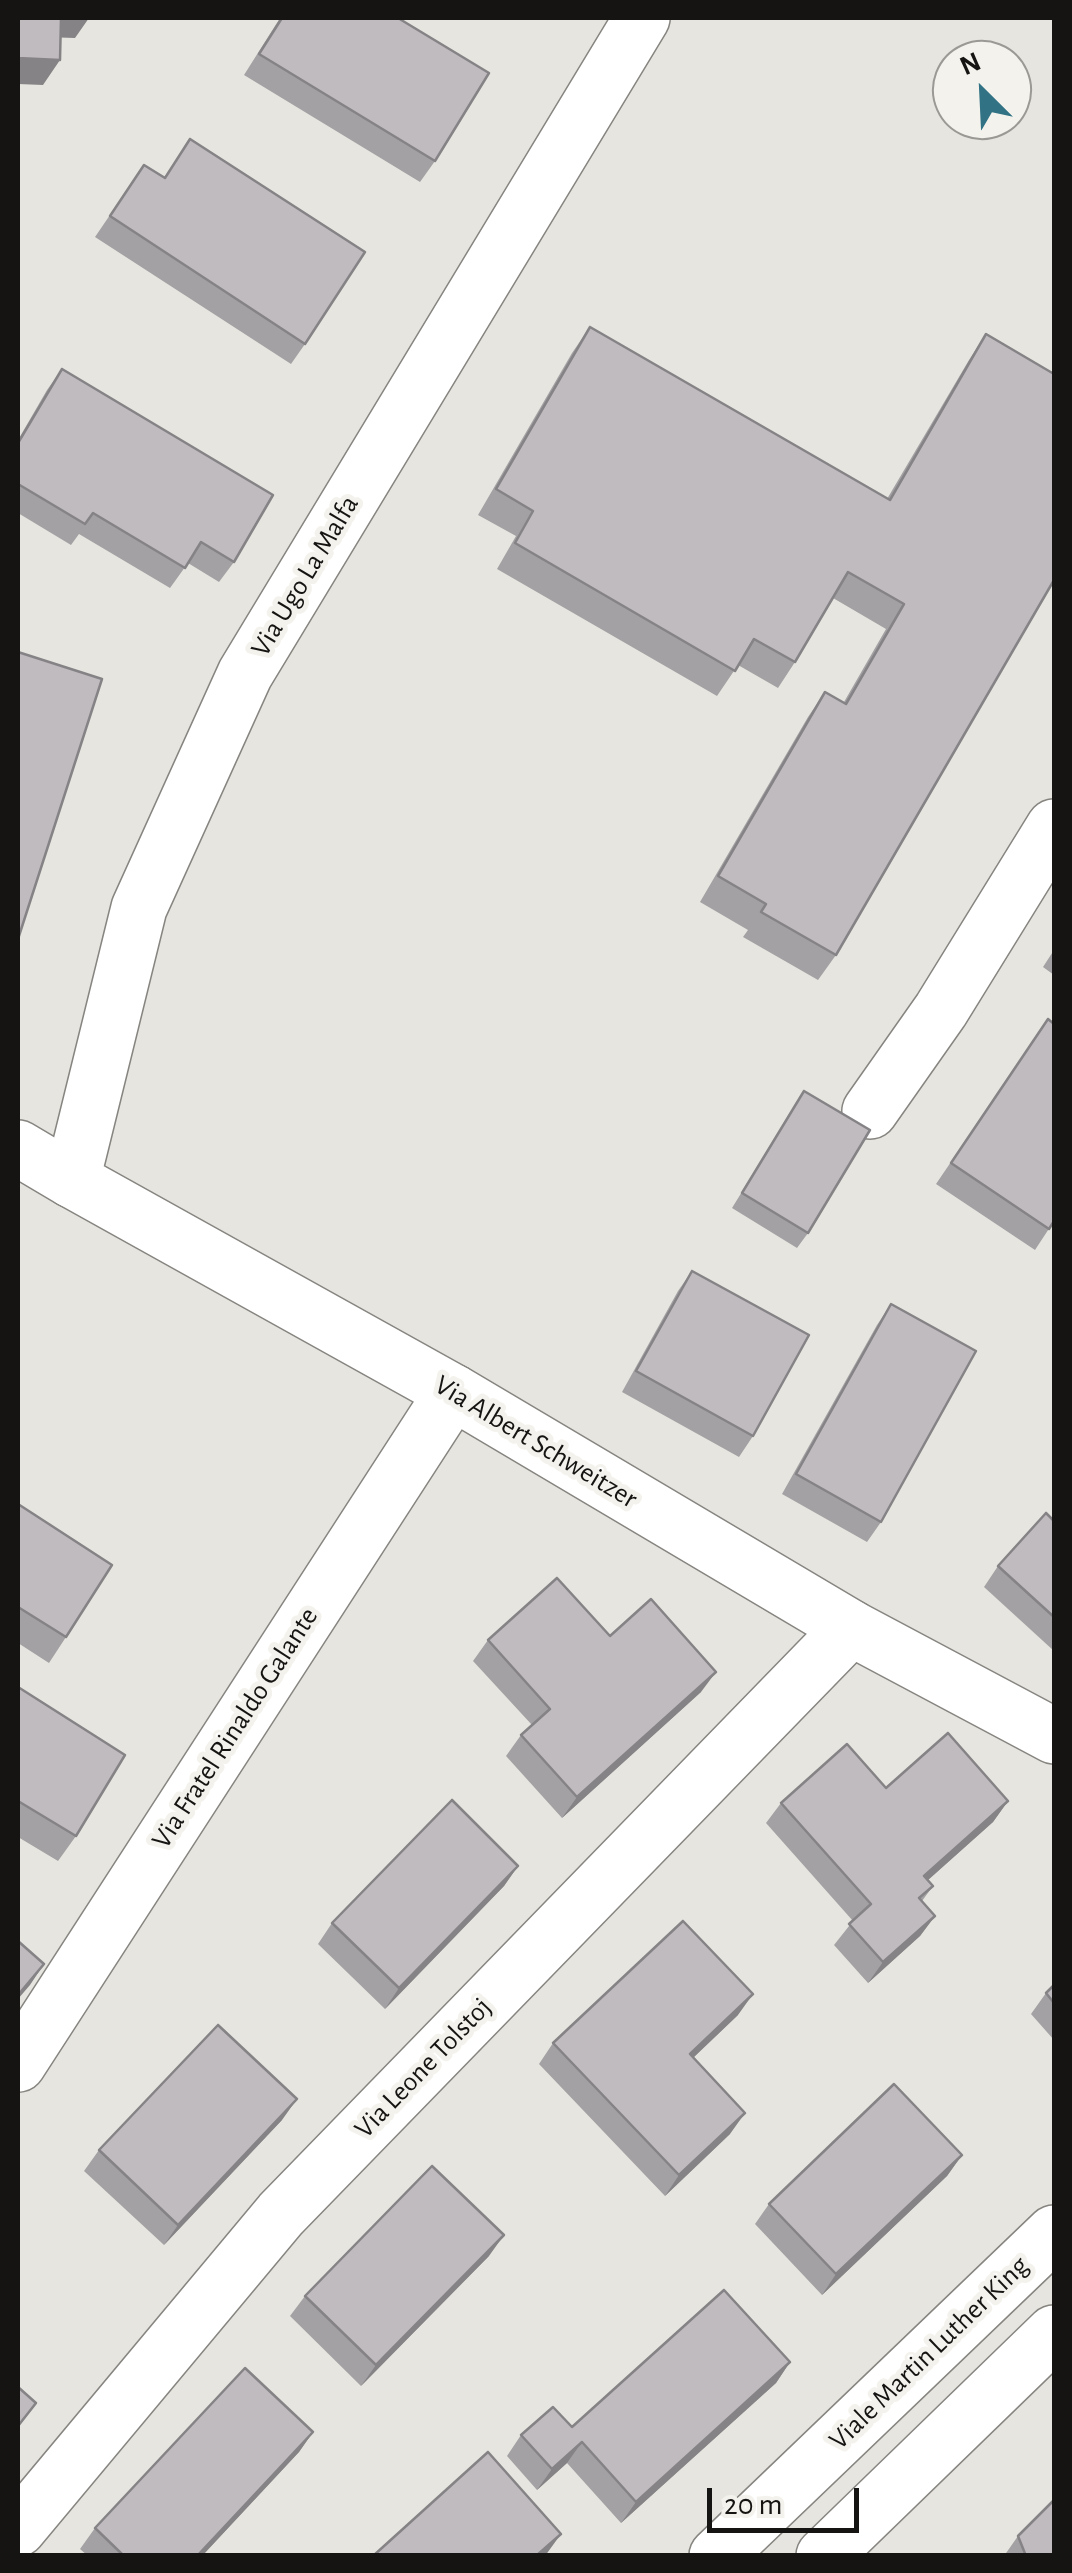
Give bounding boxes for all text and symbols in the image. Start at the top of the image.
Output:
north arrow [932,40,1032,140]
text: N [956,48,985,81]
street label: Via Ugo La Malfa [244,489,366,663]
street label: Via Albert Schweitzer [428,1368,644,1516]
street label: Via Fratel Rinaldo Galante [145,1601,325,1855]
street label: Via Leone Tolstoj [348,1991,498,2145]
street label: Viale Martin Luther King [822,2249,1036,2457]
scale bar [712,2468,864,2530]
text: 20 m [724,2490,782,2520]

